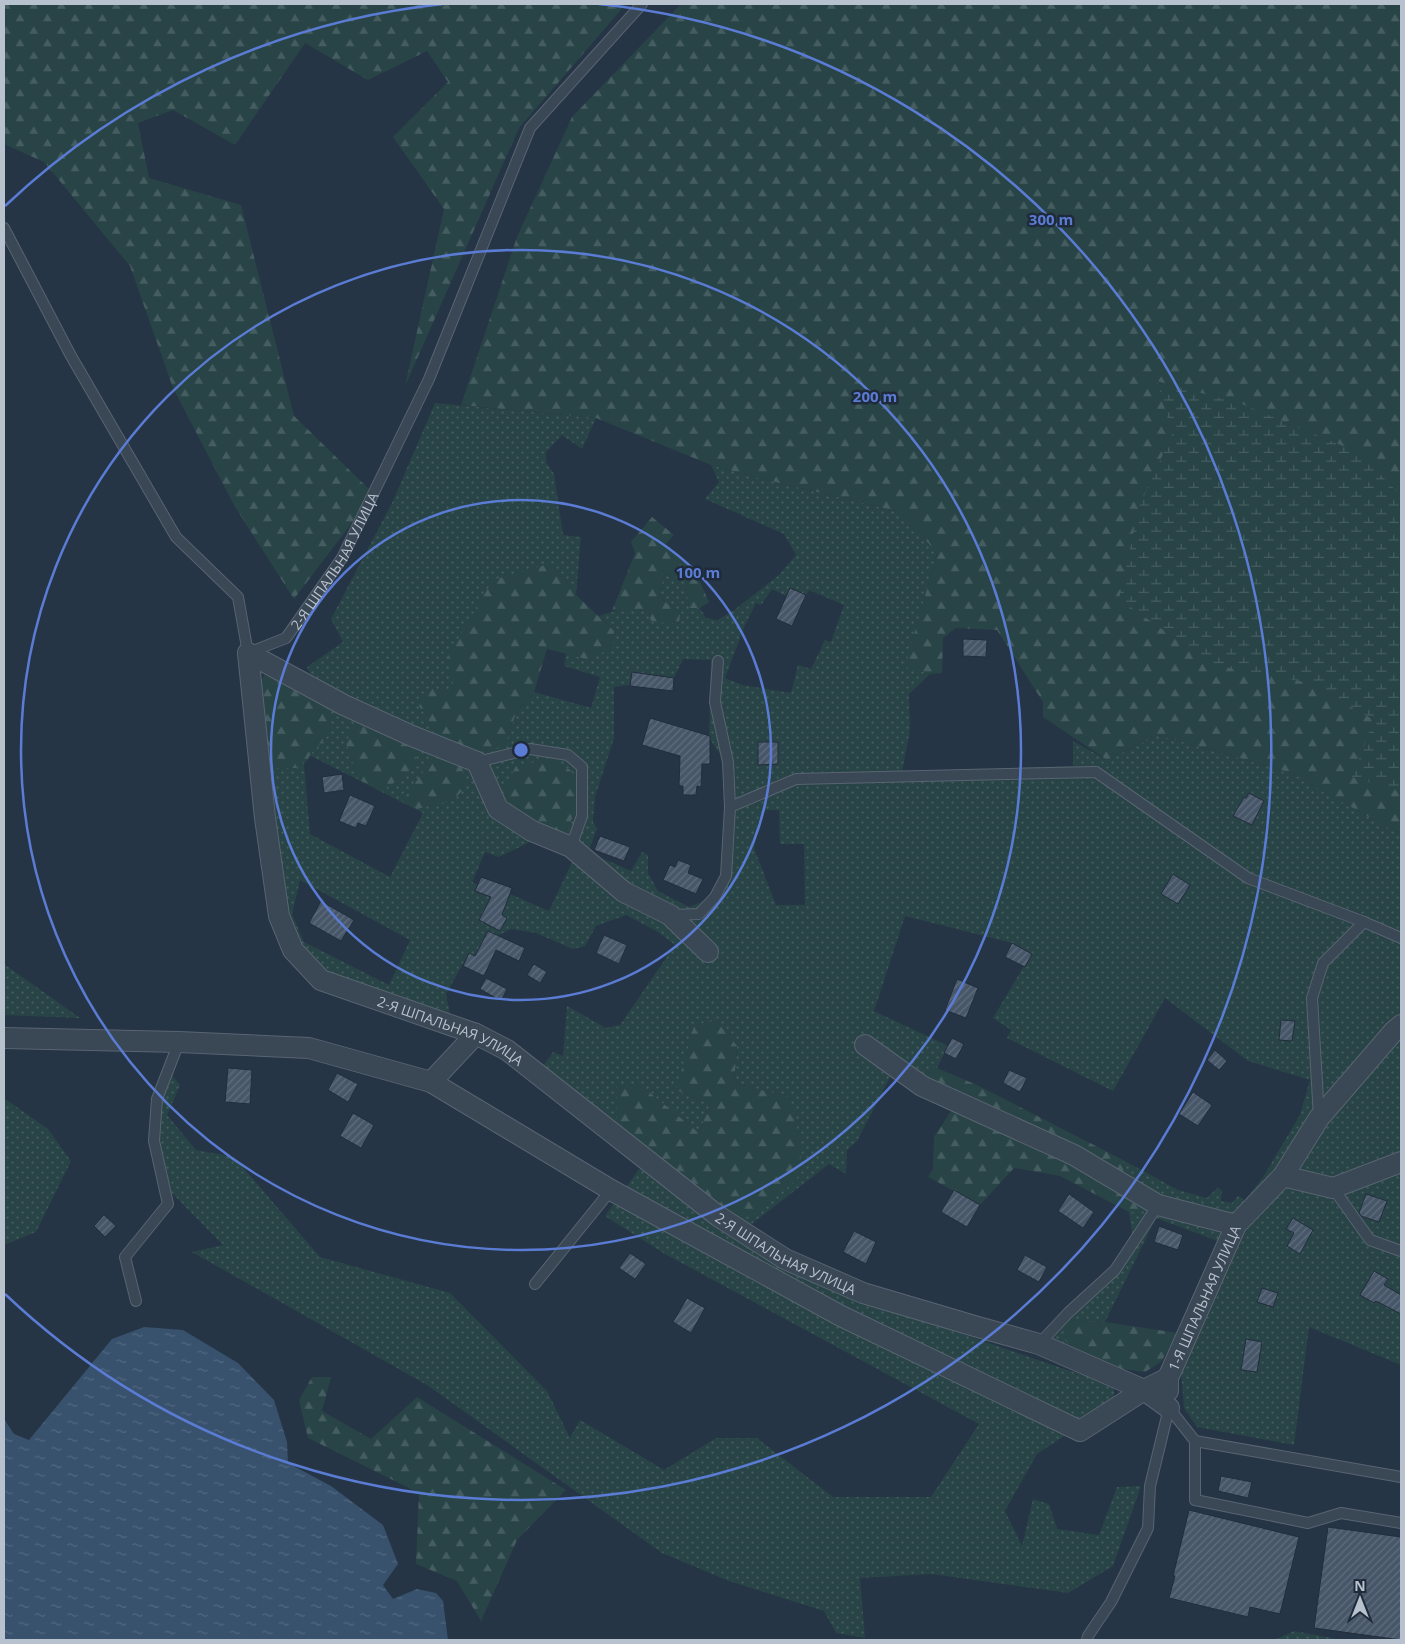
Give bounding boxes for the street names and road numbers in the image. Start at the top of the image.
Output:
street label: 2-Я ШПАЛЬНАЯ УЛИЦА [285,489,382,633]
street label: 2-Я ШПАЛЬНАЯ УЛИЦА [375,991,528,1069]
street label: 2-Я ШПАЛЬНАЯ УЛИЦА [712,1208,859,1298]
street label: 1-Я ШПАЛЬНАЯ УЛИЦА [1163,1222,1244,1373]

